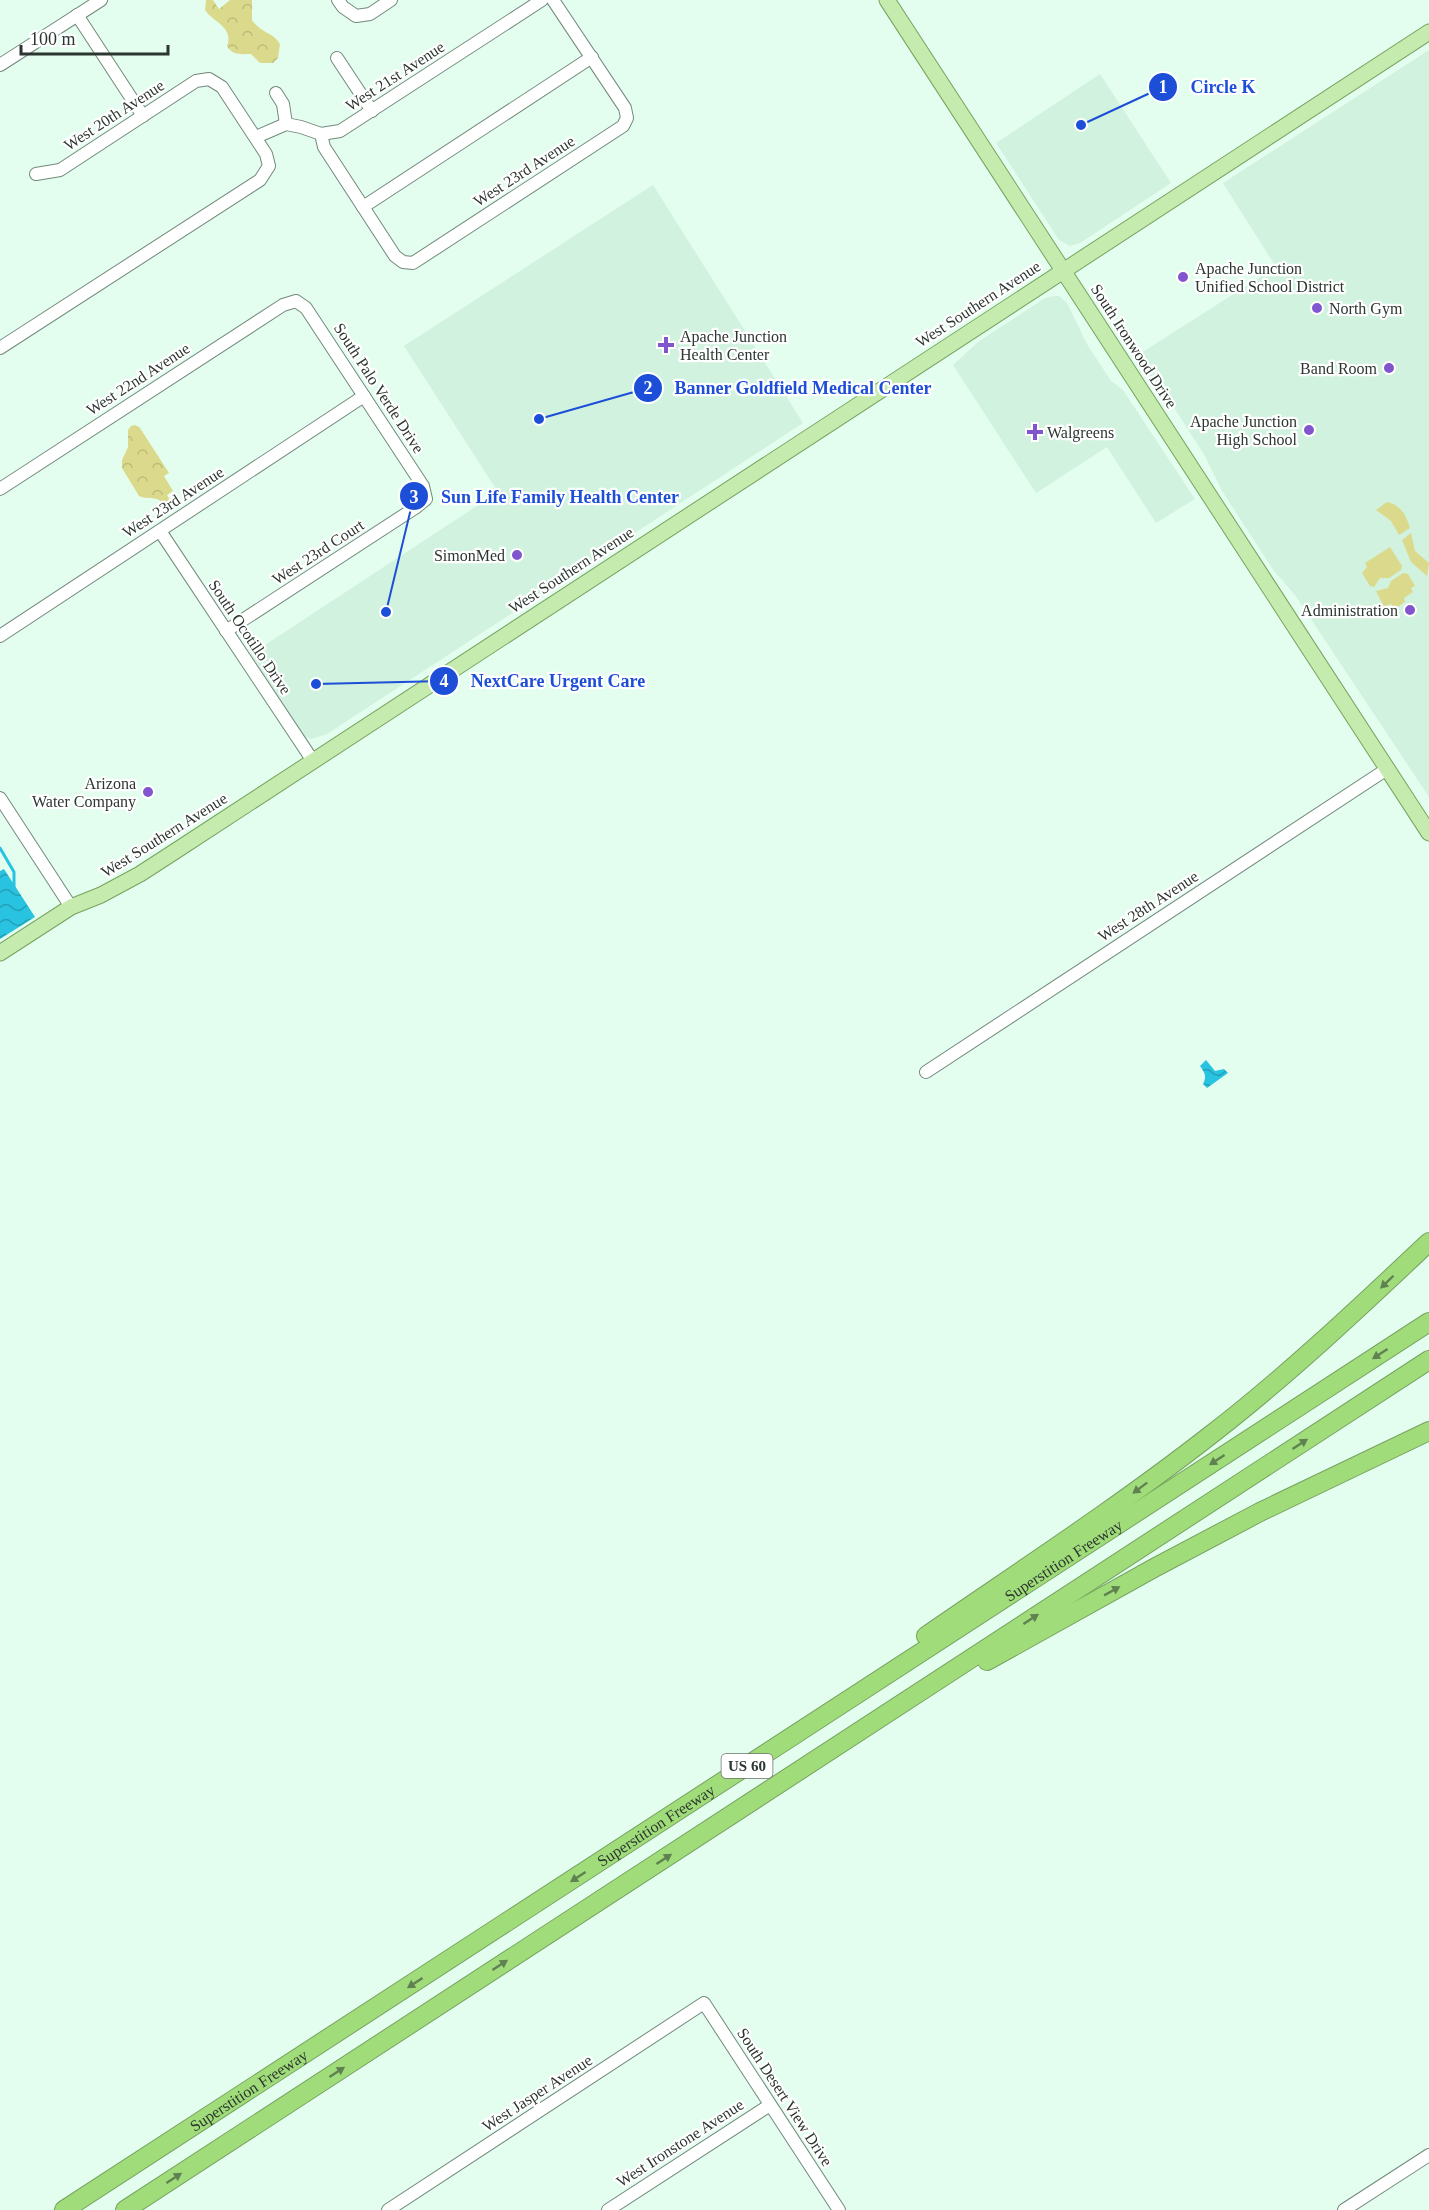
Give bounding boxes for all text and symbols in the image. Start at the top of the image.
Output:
scale bar [21,18,168,56]
text: 100 m [30,29,76,49]
street label: West 21st Avenue [343,38,447,114]
callout: Circle K [1148,69,1268,105]
street label: West 20th Avenue [61,76,167,154]
text: 1 [1159,77,1168,97]
text: Circle K [1190,77,1256,97]
street label: West 23rd Avenue [470,132,578,210]
street label: West Southern Avenue [913,257,1043,351]
place label: Apache Junction Unified School District [1195,260,1345,295]
marker: Apache Junction Unified School District [1176,270,1190,284]
street label: South Ironwood Drive [1088,281,1180,411]
place label: North Gym [1329,300,1403,318]
marker: North Gym [1310,301,1324,315]
street label: South Palo Verde Drive [331,320,427,456]
place label: Apache Junction Health Center [680,328,787,363]
marker: Apache Junction Health Center [657,336,675,354]
street label: West 22nd Avenue [83,339,193,419]
place label: Band Room [1300,360,1378,377]
marker: Band Room [1382,361,1396,375]
callout: Banner Goldfield Medical Center [633,370,944,406]
text: 2 [644,378,653,398]
text: Banner Goldfield Medical Center [674,378,932,398]
place label: Apache Junction High School [1190,413,1298,449]
marker: Apache Junction High School [1302,423,1316,437]
place label: Walgreens [1047,424,1114,442]
marker: Walgreens [1028,425,1042,439]
street label: West 23rd Avenue [119,463,227,541]
callout: Sun Life Family Health Center [399,478,691,514]
text: 3 [410,487,419,507]
text: Sun Life Family Health Center [441,487,679,507]
street label: West 23rd Court [269,516,367,588]
street label: West Southern Avenue [506,523,636,617]
place label: SimonMed [434,547,505,564]
marker: SimonMed [510,548,524,562]
street label: South Ocotillo Drive [205,577,295,697]
place label: Administration [1301,602,1398,619]
marker: Administration [1403,603,1417,617]
callout: NextCare Urgent Care [429,663,658,699]
text: 4 [440,671,449,691]
text: NextCare Urgent Care [471,671,645,691]
place label: Arizona Water Company [32,775,136,811]
marker: Arizona Water Company [141,785,155,799]
street label: West Southern Avenue [98,789,230,881]
street label: West 28th Avenue [1095,867,1201,945]
one-way arrow [1379,1275,1394,1289]
one-way arrow [1372,1348,1388,1359]
one-way arrow [1292,1439,1308,1450]
one-way arrow [1208,1455,1225,1466]
one-way arrow [1133,1481,1148,1493]
street label: Superstition Freeway [1001,1516,1126,1604]
one-way arrow [1104,1586,1121,1596]
one-way arrow [1023,1614,1039,1625]
road number: US 60 [722,1754,772,1778]
street label: Superstition Freeway [594,1781,718,1869]
one-way arrow [656,1853,672,1864]
one-way arrow [570,1871,587,1882]
one-way arrow [492,1959,508,1971]
one-way arrow [407,1977,423,1988]
street label: South Desert View Drive [734,2025,836,2169]
street label: Superstition Freeway [187,2046,311,2134]
street label: West Jasper Avenue [479,2051,596,2136]
one-way arrow [329,2066,345,2077]
street label: West Ironstone Avenue [613,2096,747,2190]
one-way arrow [165,2172,181,2184]

